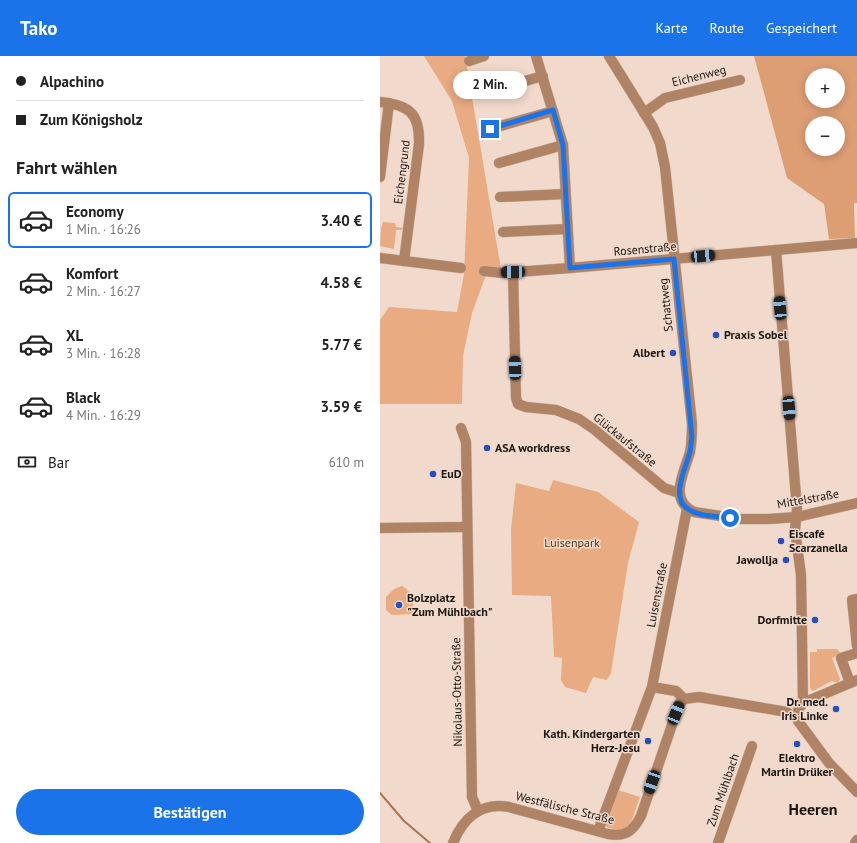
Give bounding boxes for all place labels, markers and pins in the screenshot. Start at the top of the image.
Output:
place label: Praxis Sobel [724,327,788,342]
marker: Praxis Sobel [711,330,721,340]
place label: Albert [633,345,666,360]
marker: Albert [668,348,678,358]
place label: ASA workdress [495,440,570,455]
marker: ASA workdress [482,443,492,453]
place label: EuD [441,466,462,481]
marker: EuD [428,469,438,479]
place label: Eiscafé Scarzanella [789,526,848,555]
marker: Eiscafé Scarzanella [776,536,786,546]
place label: Jawollja [736,552,778,567]
marker: Jawollja [781,555,791,565]
place label: Bolzplatz "Zum Mühlbach" [407,590,493,619]
marker: Bolzplatz "Zum Mühlbach" [394,600,404,610]
place label: Dorfmitte [758,612,807,627]
marker: Dorfmitte [810,615,820,625]
place label: Dr. med. Iris Linke [781,694,828,723]
marker: Dr. med. Iris Linke [831,704,841,714]
place label: Kath. Kindergarten Herz-Jesu [543,726,640,755]
marker: Kath. Kindergarten Herz-Jesu [643,736,653,746]
marker: Elektro Martin Drüker [792,739,802,749]
place label: Elektro Martin Drüker [761,750,834,779]

